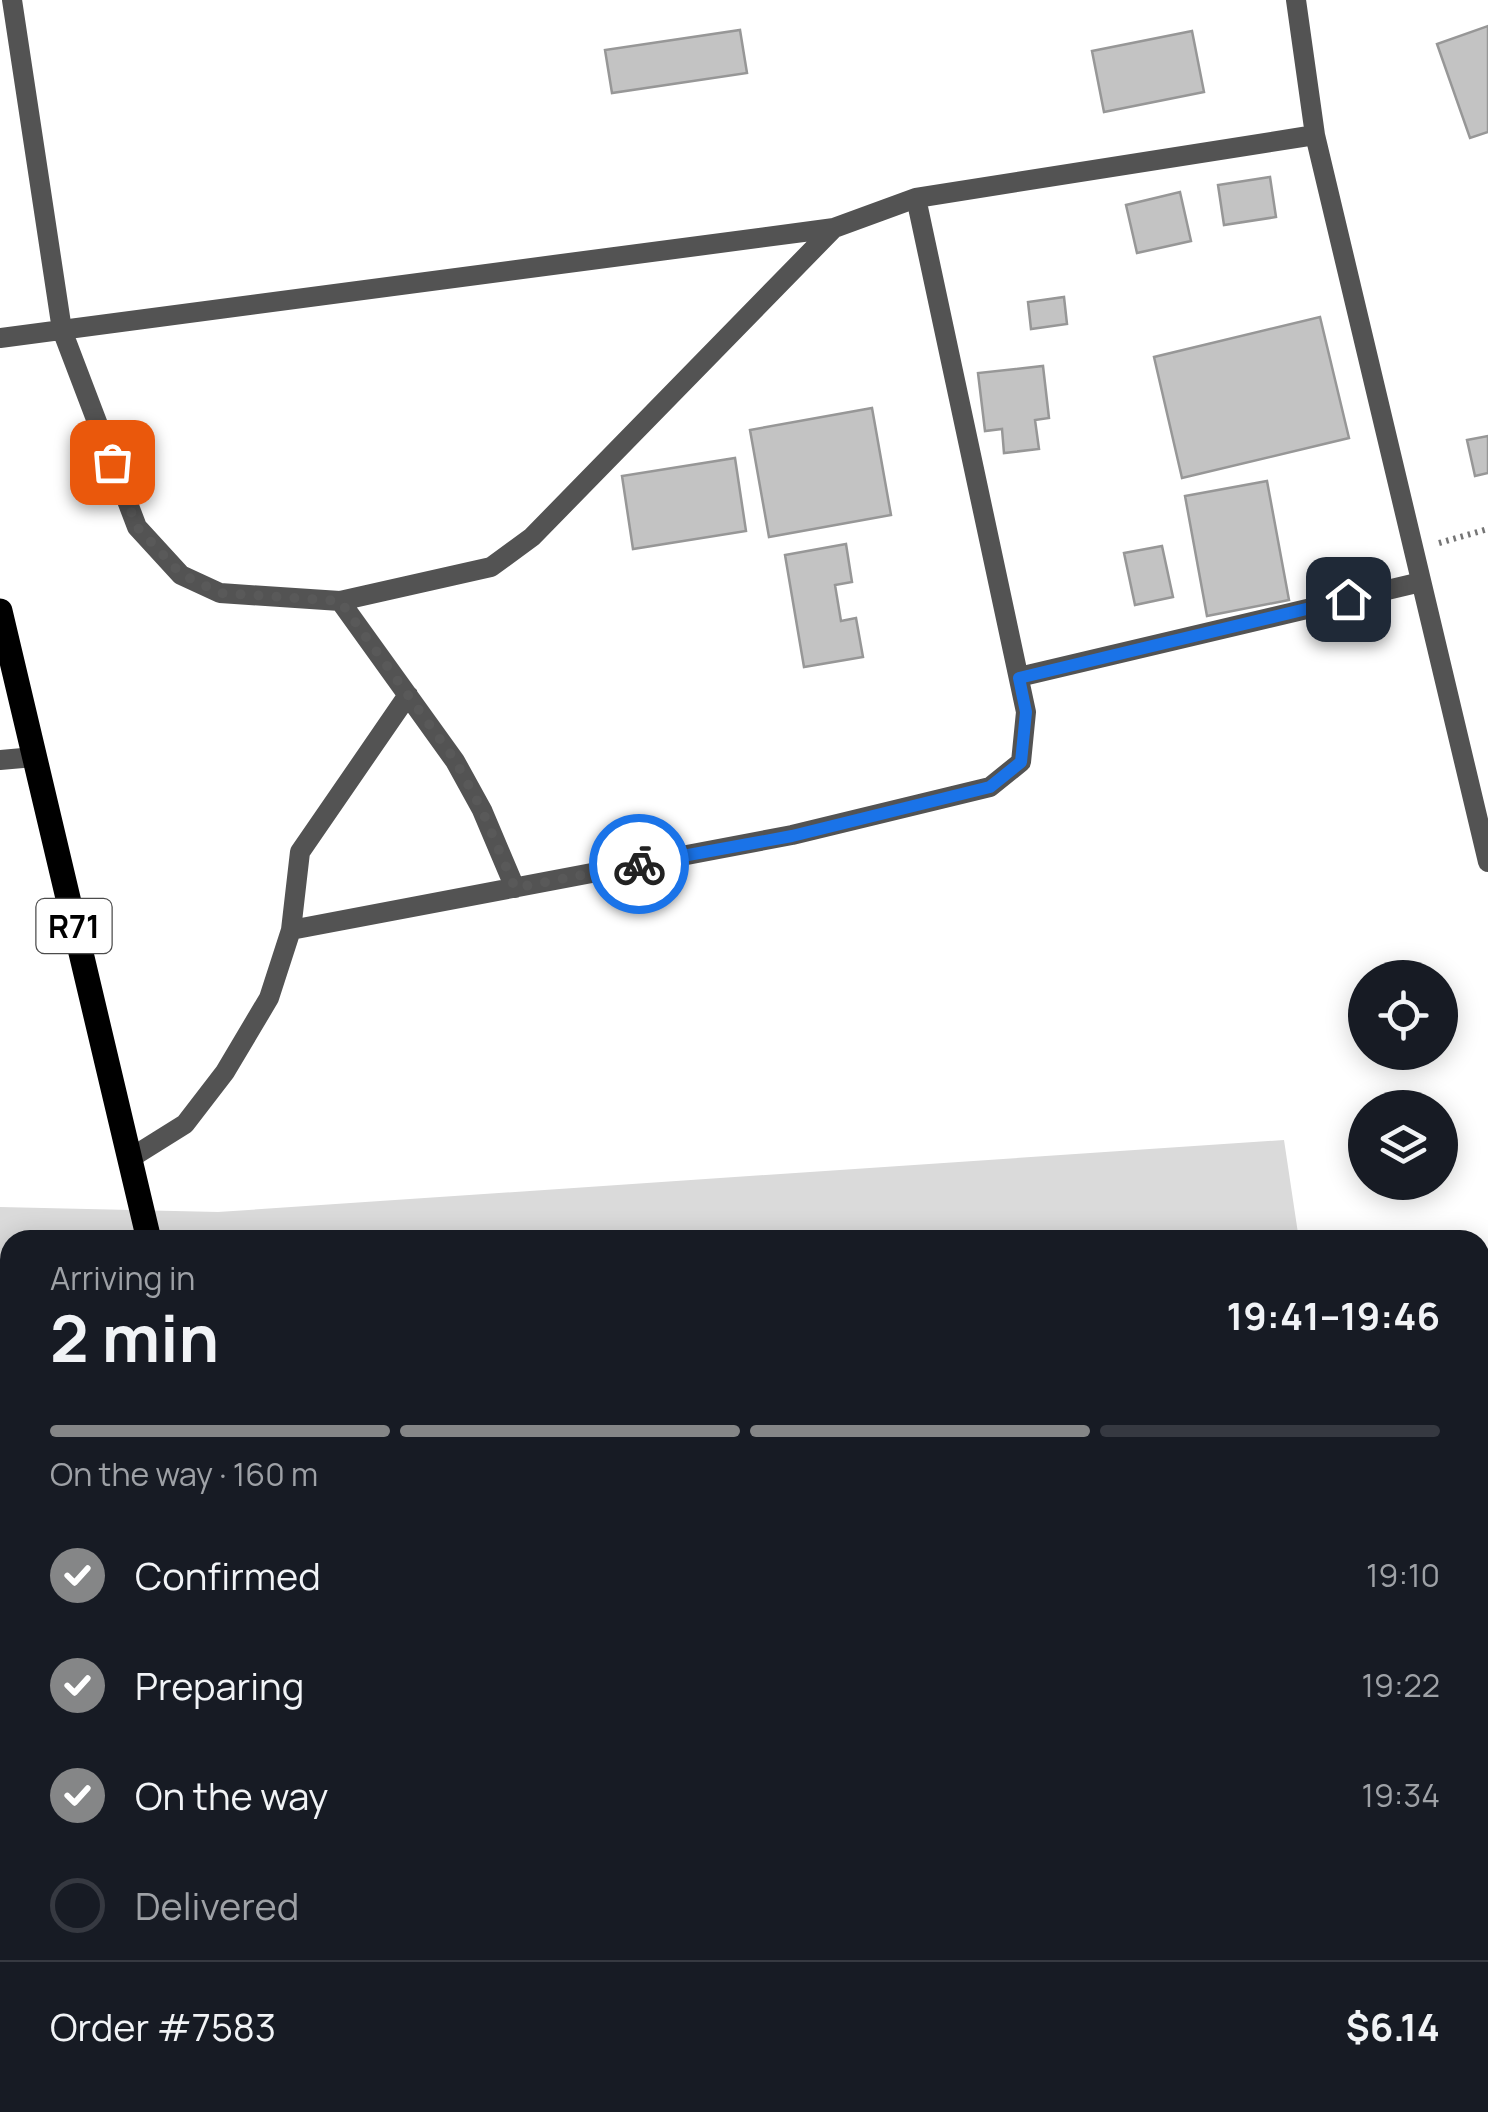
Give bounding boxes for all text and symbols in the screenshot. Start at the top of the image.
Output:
pin [70,420,155,505]
icon: bag [85,435,140,490]
pin [1306,557,1391,642]
icon: home [1321,572,1376,627]
courier [589,814,689,914]
icon: bike [612,837,667,892]
road number: R71 [36,899,112,953]
map controls [1348,960,1458,1200]
button: locate [1348,960,1458,1070]
button: layers [1348,1090,1458,1200]
text: Arriving in [50,1256,195,1300]
text: 19:41–19:46 [1227,1289,1440,1341]
text: 2 min [50,1293,219,1382]
text: On the way · 160 m [50,1452,318,1496]
icon: check [50,1548,105,1603]
text: Confirmed [135,1549,321,1601]
text: 19:10 [1366,1553,1440,1597]
icon: check [50,1658,105,1713]
text: Preparing [135,1659,304,1711]
text: 19:22 [1362,1663,1440,1707]
icon: check [50,1768,105,1823]
text: On the way [135,1769,328,1821]
text: 19:34 [1362,1773,1440,1817]
text: Delivered [135,1879,299,1931]
text: Order #7583 [50,2000,276,2052]
text: $6.14 [1346,2000,1440,2052]

